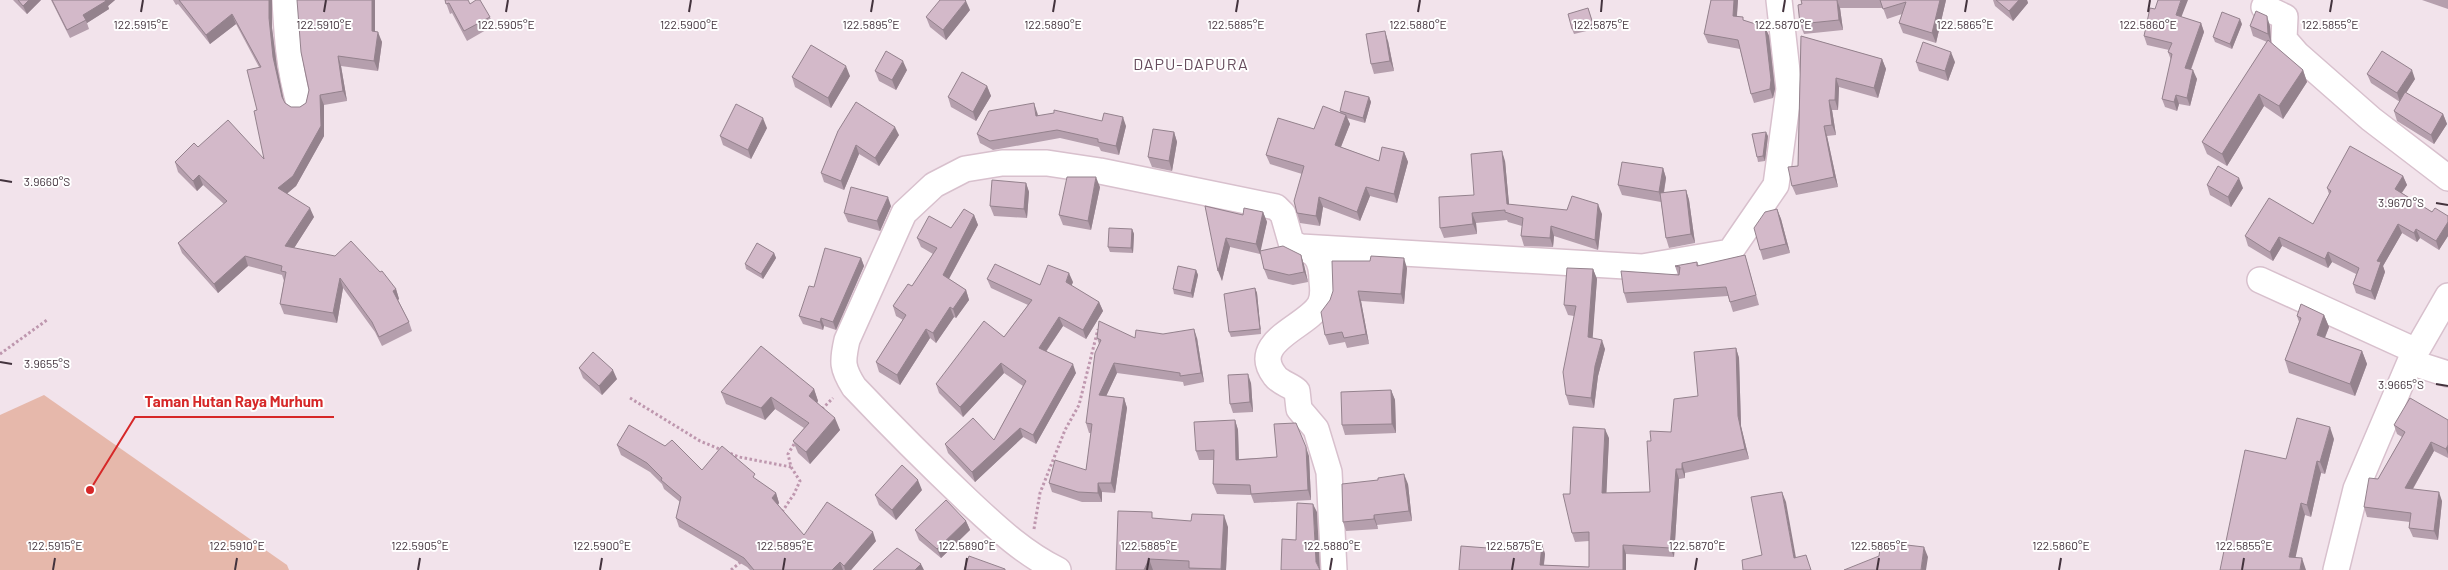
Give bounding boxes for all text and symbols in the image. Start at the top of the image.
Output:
text: 122.5915°E [114,17,168,31]
text: 122.5910°E [296,17,352,31]
text: 122.5905°E [477,17,535,31]
text: 122.5900°E [660,17,718,31]
text: 122.5895°E [842,17,900,31]
text: 122.5890°E [1024,17,1082,31]
text: 122.5885°E [1207,17,1265,31]
text: 122.5880°E [1389,17,1447,31]
text: 122.5875°E [1573,17,1629,31]
text: 122.5870°E [1754,17,1812,31]
text: 122.5865°E [1936,17,1994,31]
text: 122.5860°E [2119,17,2177,31]
text: 122.5855°E [2302,17,2359,31]
district label: DAPU-DAPURA [1133,54,1249,73]
text: 3.9660°S [24,174,70,188]
text: 3.9670°S [2378,195,2424,209]
text: 3.9655°S [24,356,70,370]
text: 3.9665°S [2378,377,2424,391]
callout: Taman Hutan Raya Murhum [135,387,334,417]
text: Taman Hutan Raya Murhum [145,392,323,410]
text: 122.5915°E [28,538,82,552]
text: 122.5910°E [209,538,265,552]
text: 122.5905°E [391,538,449,552]
text: 122.5900°E [573,538,631,552]
text: 122.5895°E [756,538,814,552]
text: 122.5890°E [938,538,996,552]
text: 122.5885°E [1120,538,1178,552]
text: 122.5880°E [1303,538,1361,552]
text: 122.5875°E [1486,538,1542,552]
text: 122.5870°E [1668,538,1726,552]
text: 122.5865°E [1850,538,1908,552]
text: 122.5860°E [2032,538,2090,552]
text: 122.5855°E [2216,538,2273,552]

